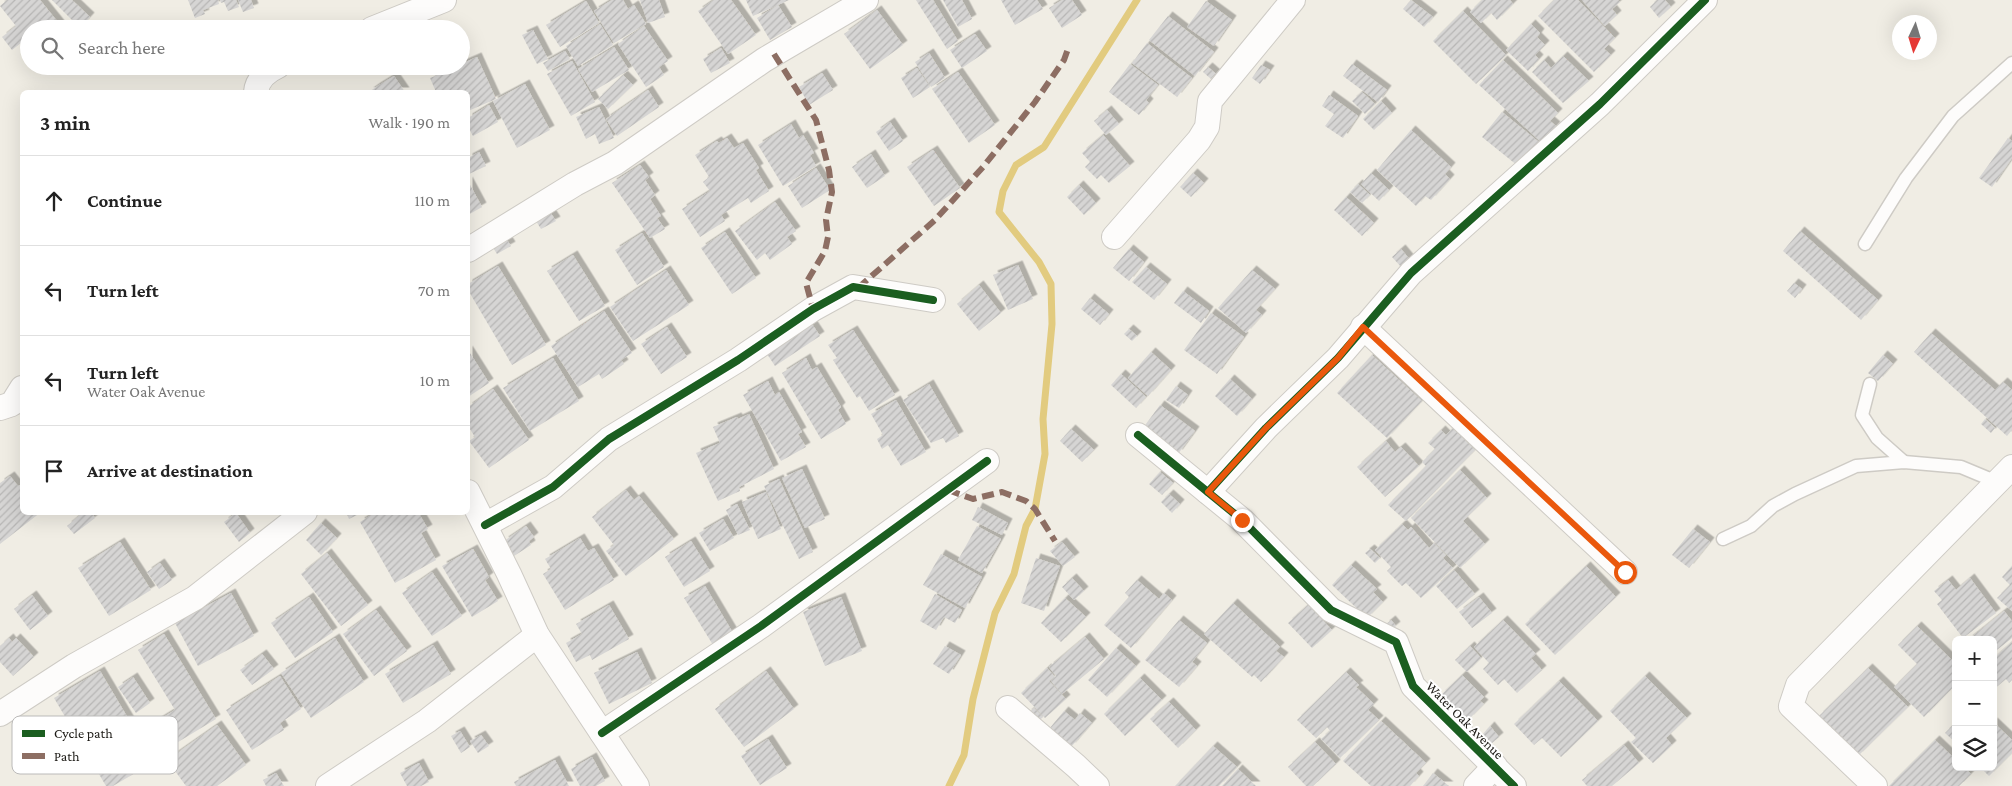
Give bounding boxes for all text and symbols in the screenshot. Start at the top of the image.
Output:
north arrow [1892,15,1937,60]
search box [20,20,470,75]
icon: search [38,34,66,62]
text: Search here [78,37,165,58]
text: 3 min [40,111,90,135]
text: Walk · 190 m [369,114,450,131]
icon: ahead [40,187,68,215]
text: Continue [87,190,162,211]
text: 110 m [414,192,450,209]
icon: left [40,277,68,305]
text: Turn left [87,280,159,301]
text: 70 m [418,282,450,299]
text: Turn left [87,362,159,383]
icon: left [40,367,68,395]
text: 10 m [420,372,450,389]
text: Water Oak Avenue [87,383,205,400]
icon: arrive [40,457,68,485]
text: Arrive at destination [87,460,253,481]
route end [1231,509,1254,532]
route start [1614,561,1637,584]
map controls [1952,636,1997,771]
button: + [1952,636,1997,681]
street label: Water Oak Avenue [1423,678,1507,762]
button: − [1952,681,1997,726]
legend [12,716,178,774]
text: Cycle path [54,725,113,741]
button: layers [1952,726,1997,771]
text: Path [54,748,80,764]

